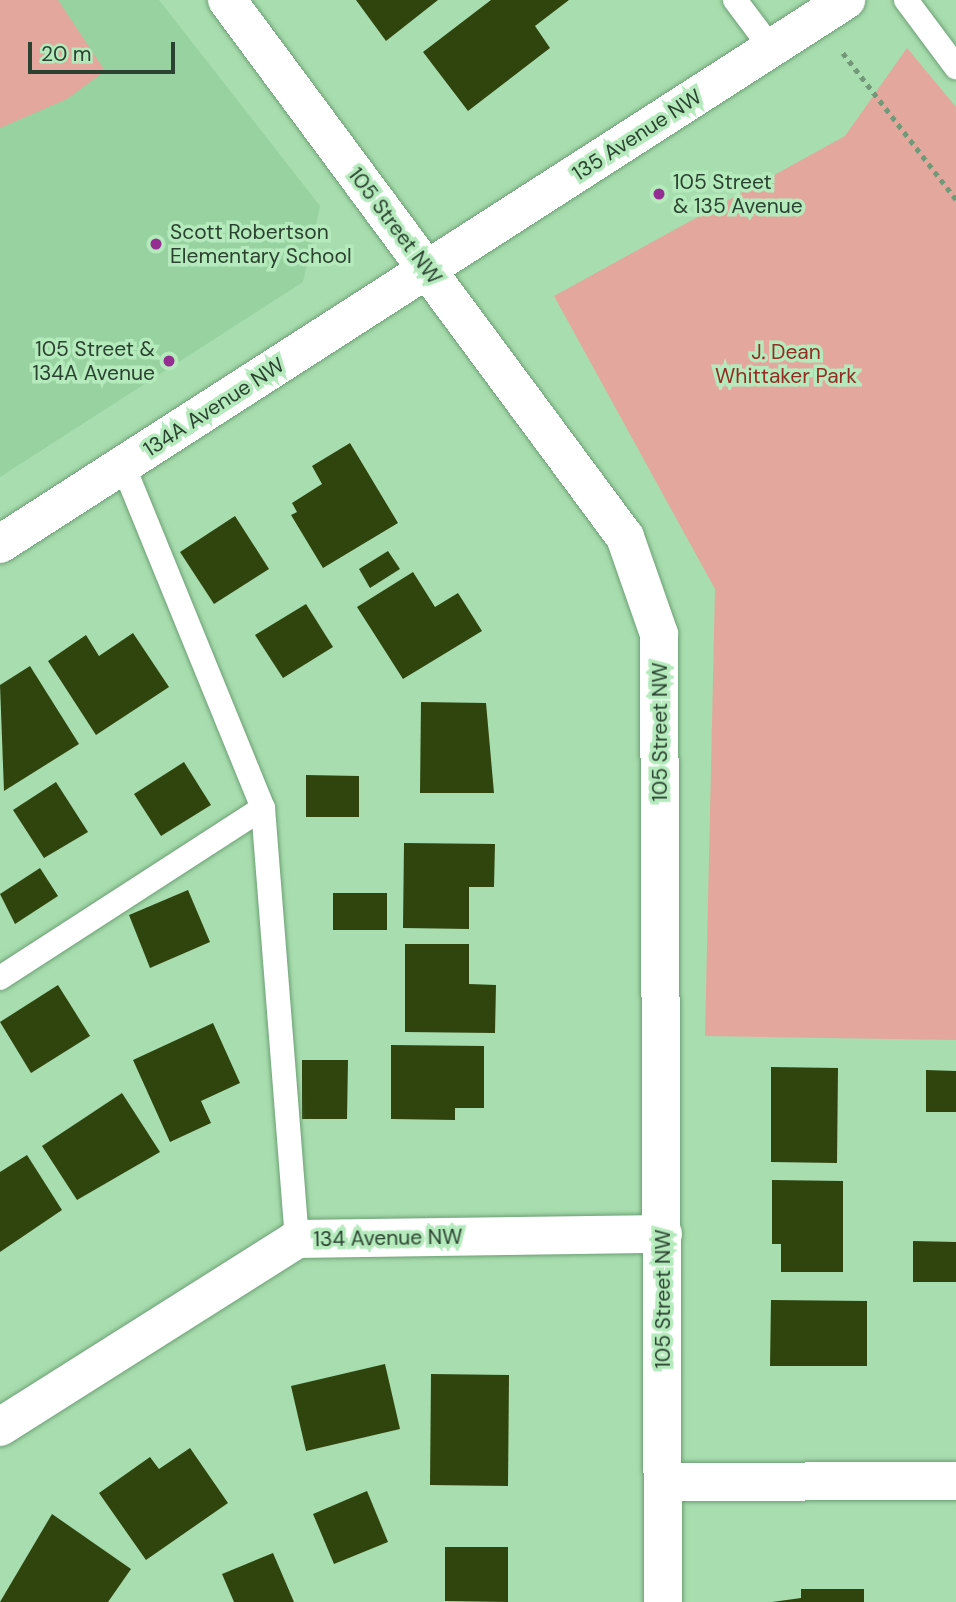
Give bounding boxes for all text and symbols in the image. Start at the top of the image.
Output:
scale bar [32,28,178,72]
text: 20 m [41,40,92,68]
street label: 135 Avenue NW [568,84,706,186]
street label: 105 Street NW [343,163,447,289]
place label: 105 Street & 135 Avenue [673,169,803,219]
marker: 105 Street & 135 Avenue [651,186,667,202]
place label: Scott Robertson Elementary School [170,219,352,269]
marker: Scott Robertson Elementary School [148,236,164,252]
place label: 105 Street & 134A Avenue [32,336,155,386]
park label: J. Dean Whittaker Park [715,339,857,389]
street label: 134A Avenue NW [139,352,289,462]
marker: 105 Street & 134A Avenue [161,353,177,369]
street label: 105 Street NW [647,662,673,802]
street label: 134 Avenue NW [313,1224,463,1252]
street label: 105 Street NW [650,1229,676,1369]

